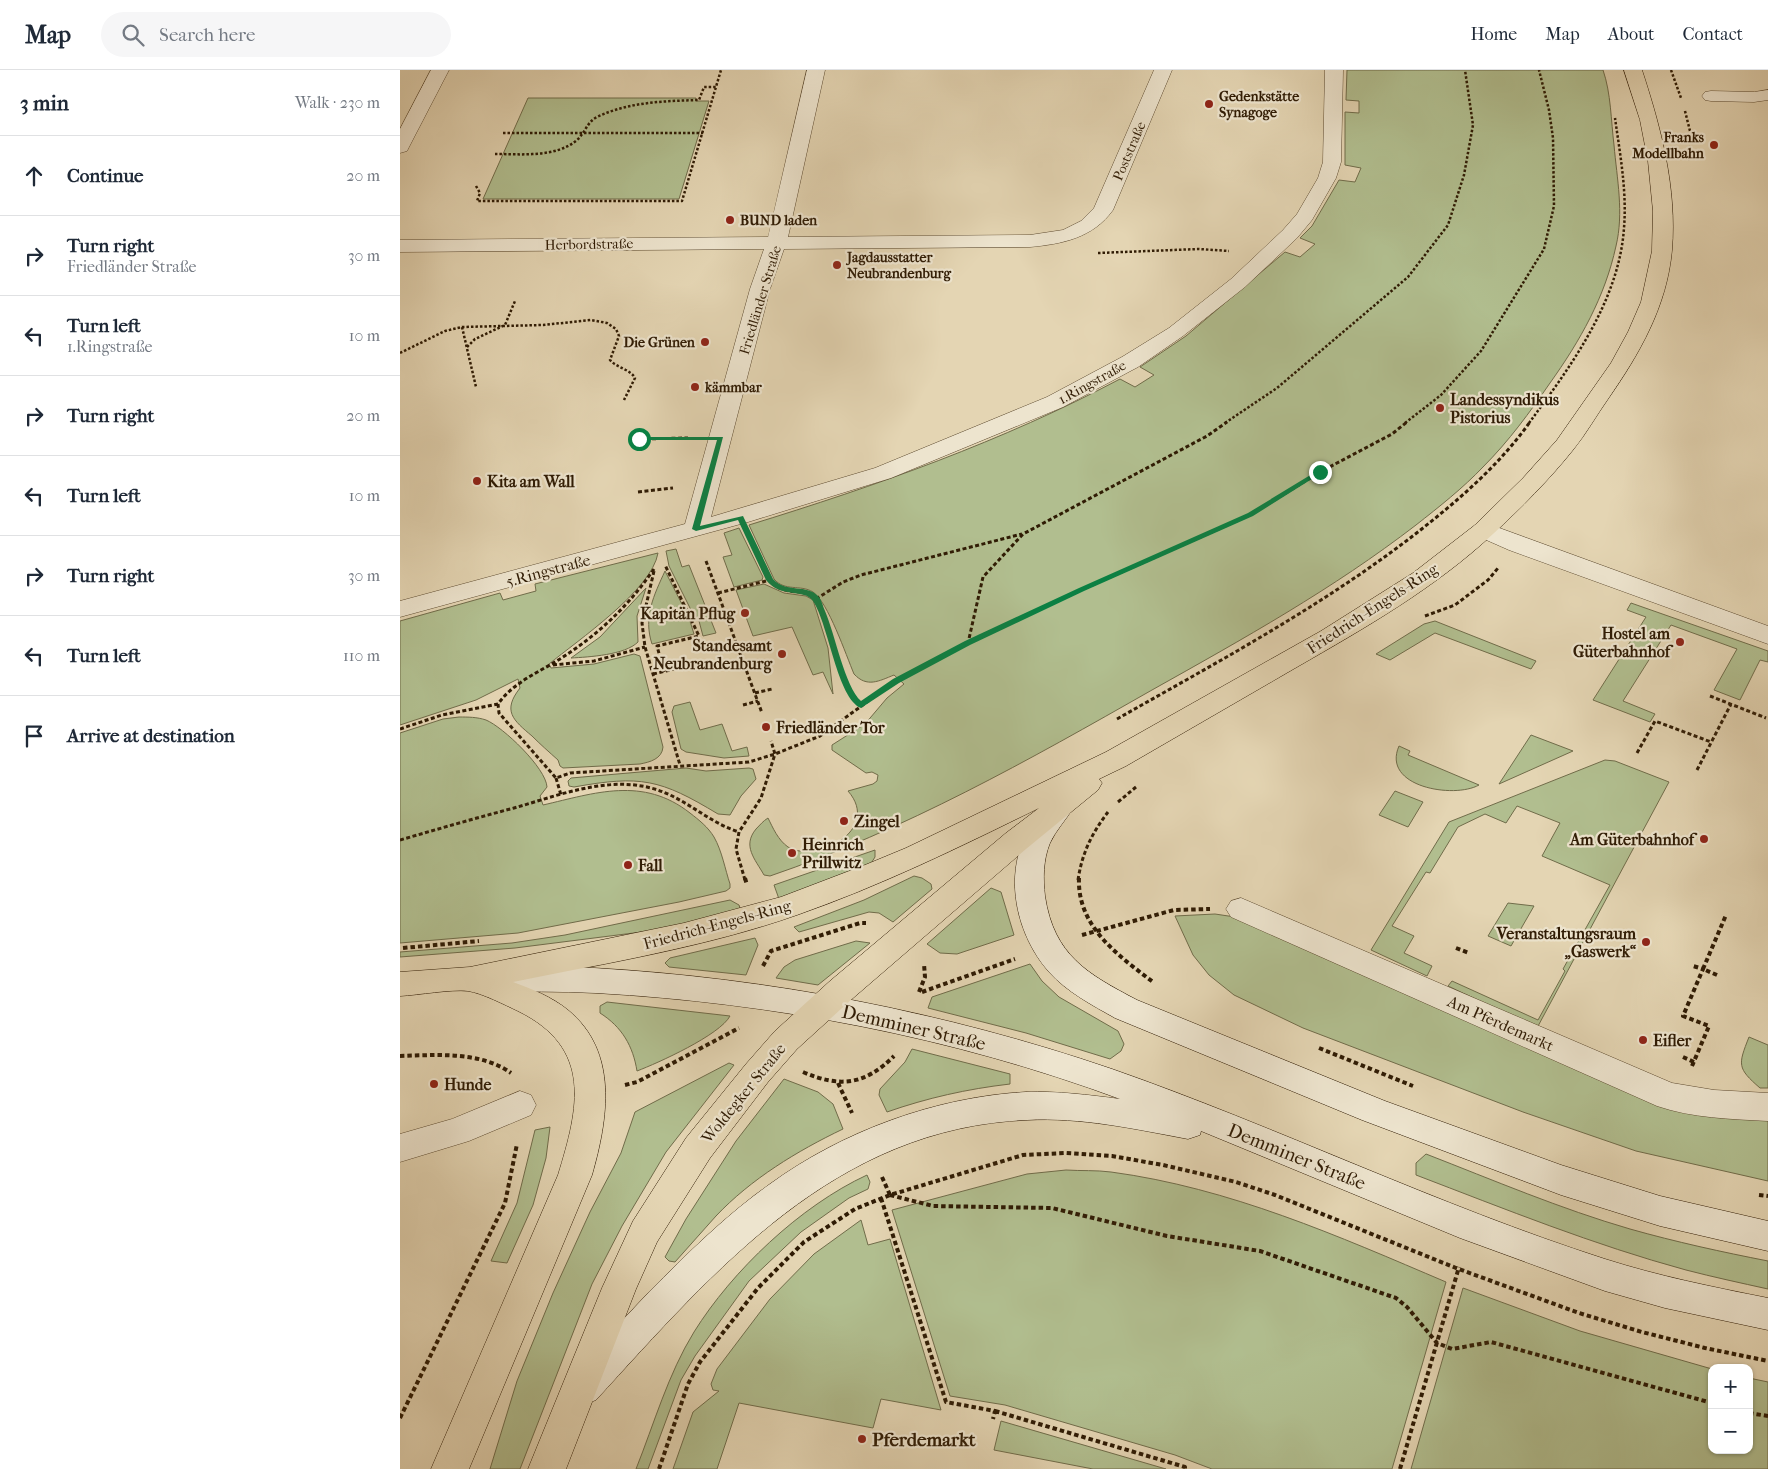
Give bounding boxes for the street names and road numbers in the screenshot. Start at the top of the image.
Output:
street label: Poststraße [1109,119,1150,183]
street label: Herbordstraße [545,235,634,254]
street label: Friedländer Straße [736,243,785,357]
street label: 1.Ringstraße [1055,357,1129,408]
street label: 5.Ringstraße [504,550,593,591]
street label: Friedrich-Engels-Ring [1303,559,1442,658]
street label: Friedrich-Engels-Ring [641,895,794,953]
street label: Am Pferdemarkt [1444,991,1557,1055]
street label: Demminer Straße [840,1001,988,1055]
street label: Woldegker Straße [697,1039,790,1148]
street label: Demminer Straße [1224,1119,1369,1195]

